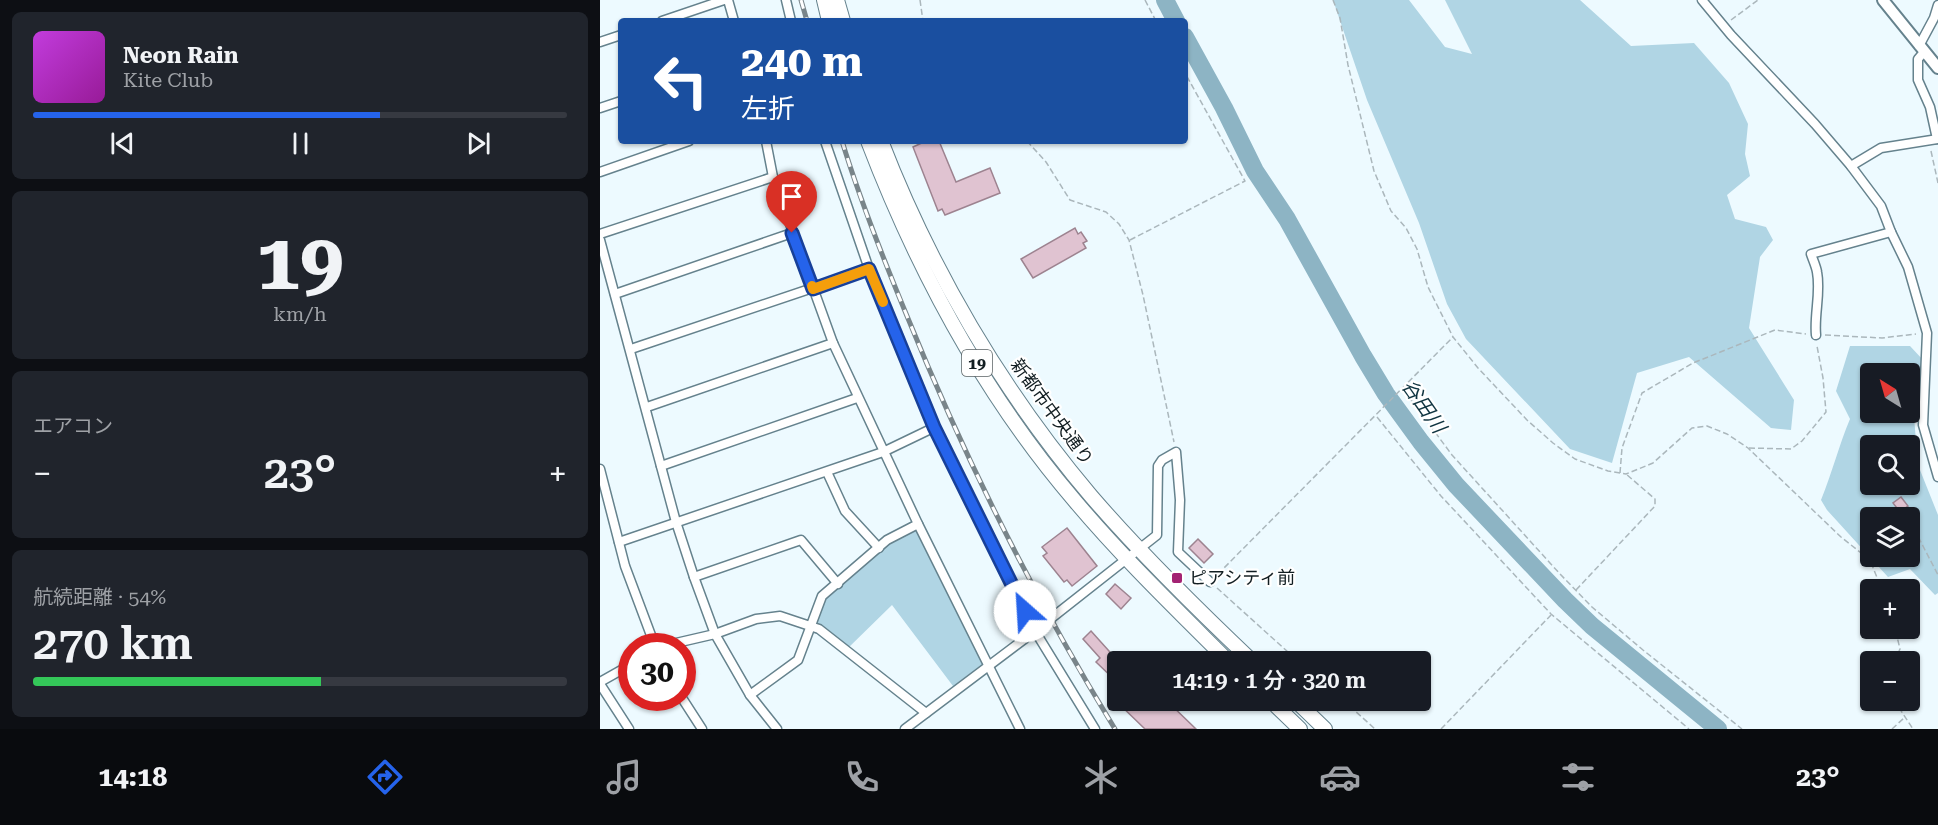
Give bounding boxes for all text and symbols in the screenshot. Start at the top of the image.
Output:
text: 240 m [741,37,863,86]
icon: left [642,42,720,120]
text: Neon Rain [123,43,238,68]
text: Kite Club [123,68,213,92]
text: 左折 [741,93,795,125]
icon: previous [106,127,139,160]
icon: pause [284,127,317,160]
icon: next [462,127,495,160]
pin [766,171,817,233]
icon: arrive [775,180,808,213]
text: 19 [256,217,344,308]
text: km/h [273,302,327,326]
road number: 19 [962,350,992,376]
street label: 新都市中央通り [1007,355,1098,469]
north arrow [1860,363,1920,423]
map controls [1860,363,1920,711]
water label: 谷田川 [1397,375,1452,439]
text: エアコン [33,414,113,438]
button: search [1860,435,1920,495]
text: 23° [264,446,336,499]
text: − [33,454,51,493]
text: + [549,454,567,493]
button: layers [1860,507,1920,567]
place label: ピアシティ前 [1189,567,1295,588]
marker: ピアシティ前 [1170,571,1184,585]
position arrow [993,579,1057,643]
button: + [1860,579,1920,639]
text: 航続距離 · 54% [33,585,166,609]
text: 270 km [33,617,193,670]
speed limit sign: 30 [618,633,696,711]
button: − [1860,651,1920,711]
text: 14:19 · 1 分 · 320 m [1172,668,1366,693]
icon: directions [364,756,406,798]
icon: music [603,756,645,798]
icon: phone [841,756,883,798]
icon: climate [1080,756,1122,798]
icon: car [1319,756,1361,798]
icon: filters [1557,756,1599,798]
text: 14:18 [98,761,167,793]
text: 23° [1796,761,1840,793]

